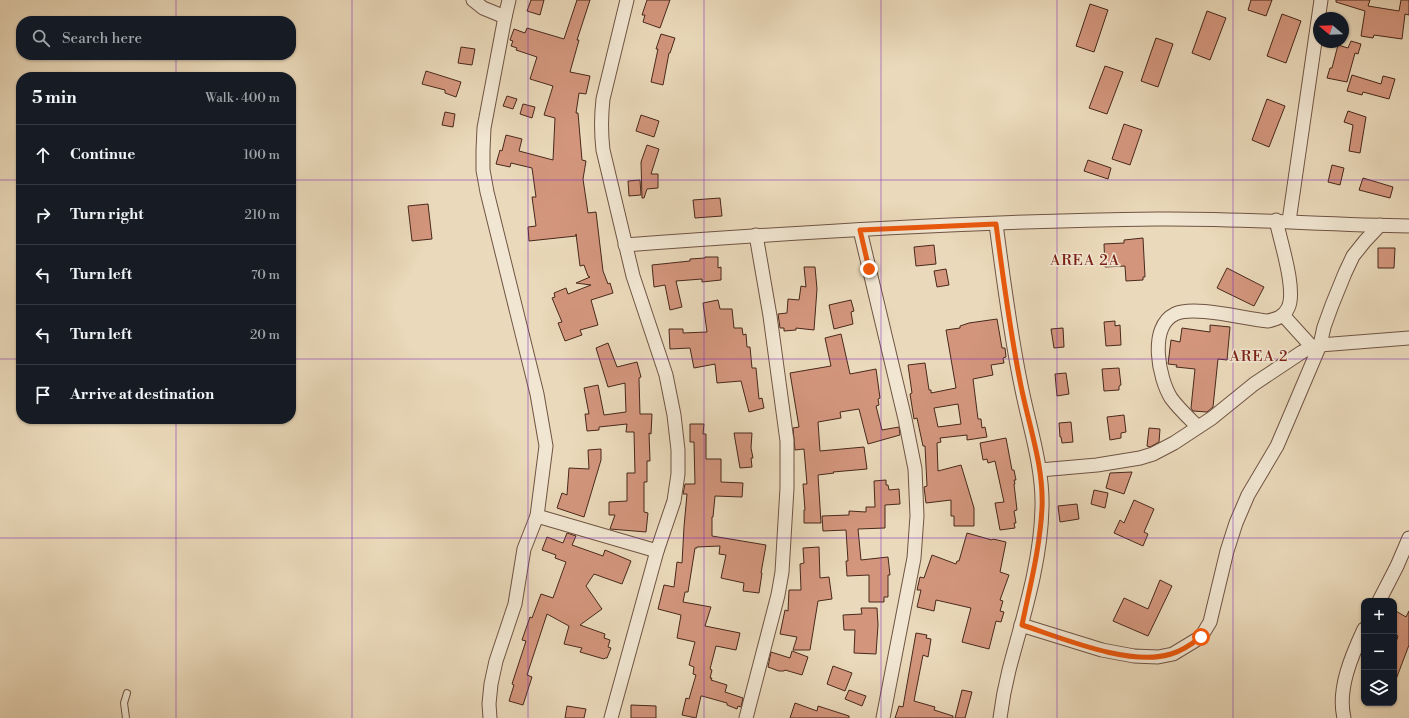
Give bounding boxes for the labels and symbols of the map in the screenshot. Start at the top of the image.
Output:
north arrow [1313,12,1349,48]
district label: AREA 2A [1049,251,1120,270]
route end [860,260,878,278]
district label: AREA 2 [1229,347,1288,366]
route start [1192,628,1210,646]

